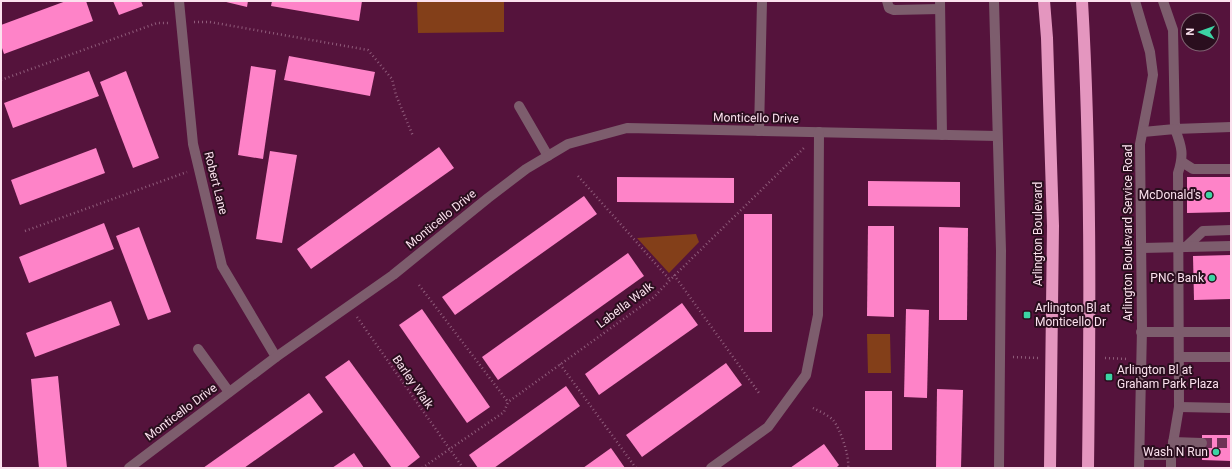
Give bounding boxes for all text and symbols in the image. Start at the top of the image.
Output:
north arrow [1180,12,1220,52]
text: N [1184,27,1197,36]
street label: Monticello Drive [713,110,799,126]
street label: Arlington Boulevard Service Road [1121,145,1135,322]
street label: Robert Lane [201,150,231,216]
street label: Arlington Boulevard [1031,182,1045,286]
street label: Monticello Drive [403,186,479,252]
place label: McDonald's [1139,188,1201,202]
marker: McDonald's [1204,190,1214,200]
place label: PNC Bank [1150,271,1205,285]
marker: PNC Bank [1207,273,1217,283]
street label: Labella Walk [594,279,657,331]
place label: Arlington Bl at Monticello Dr [1035,301,1110,329]
marker: Arlington Bl at Monticello Dr [1022,310,1032,320]
street label: Barley Walk [390,353,437,412]
place label: Arlington Bl at Graham Park Plaza [1117,363,1219,391]
marker: Arlington Bl at Graham Park Plaza [1104,372,1114,382]
street label: Monticello Drive [142,381,220,443]
place label: Wash N Run [1143,445,1208,459]
marker: Wash N Run [1211,447,1221,457]

